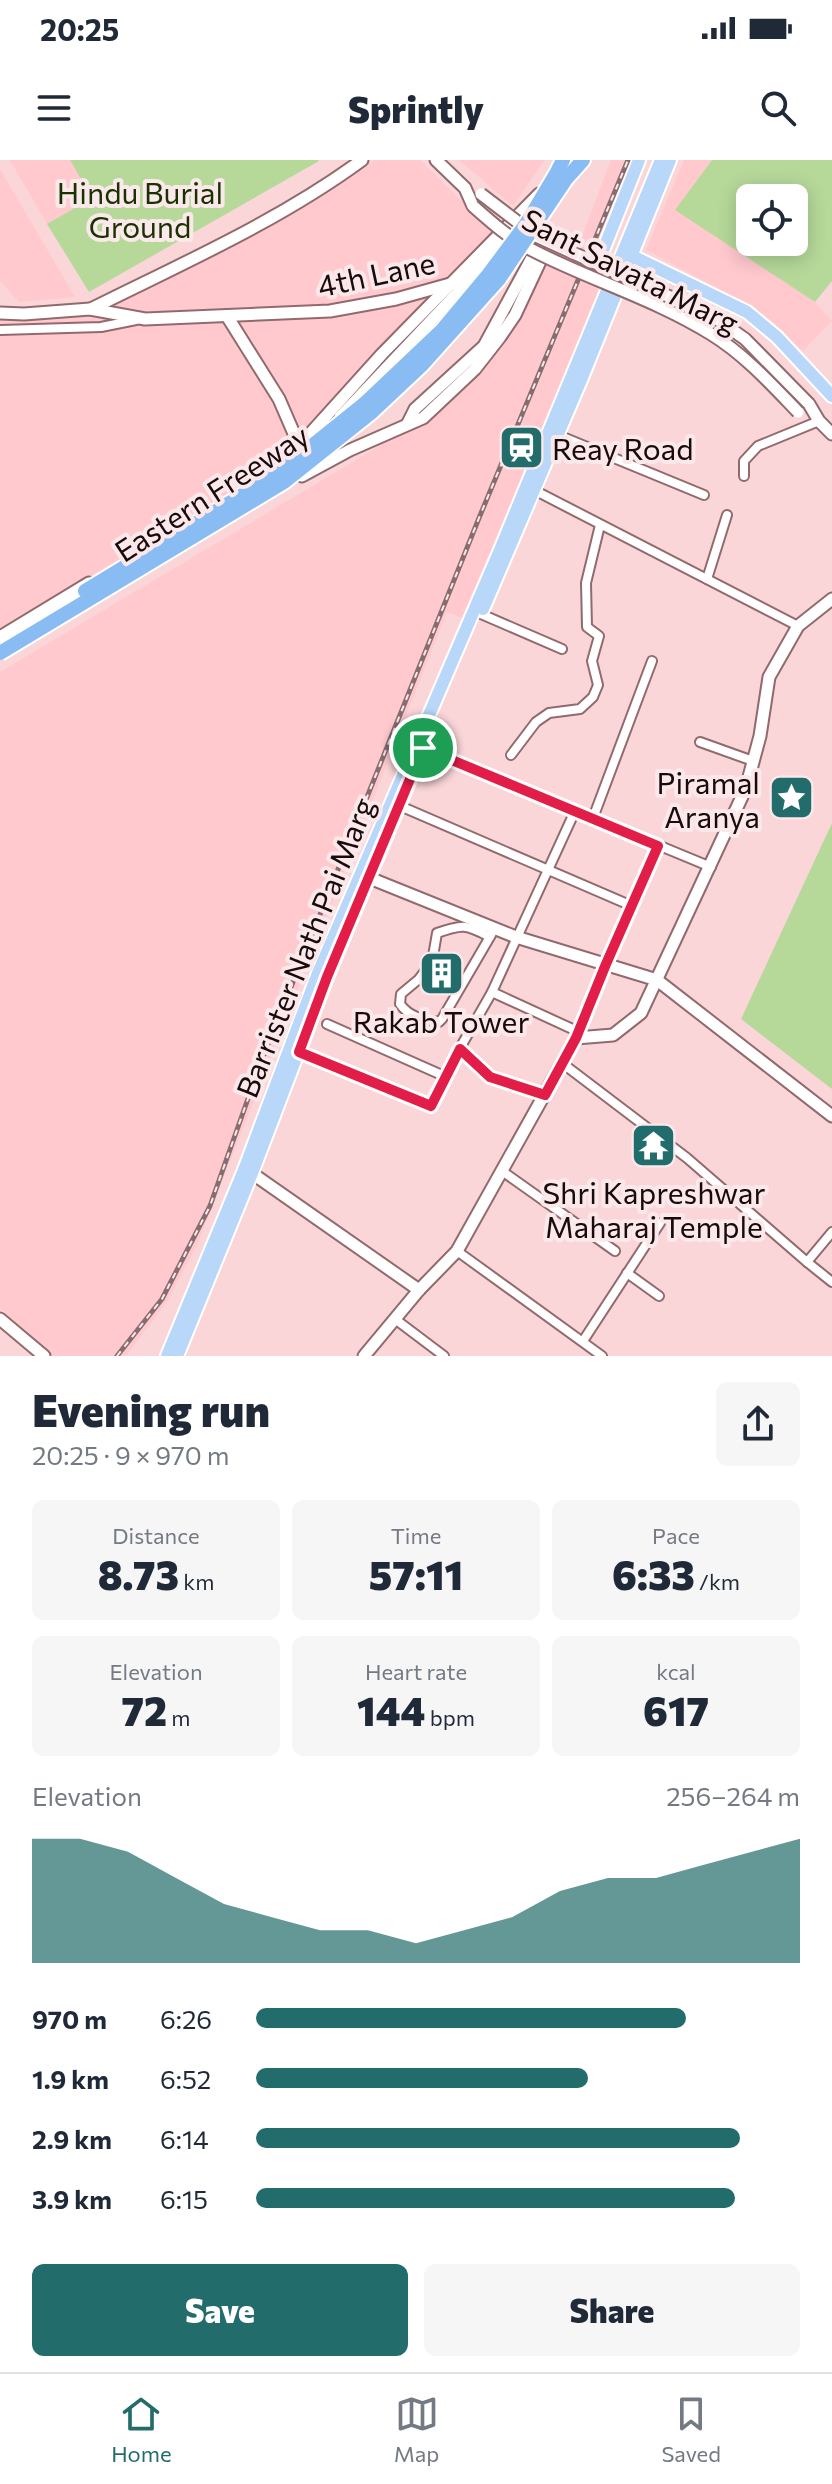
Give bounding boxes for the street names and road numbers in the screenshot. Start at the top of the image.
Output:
street label: Sant Savata Marg [516,199,746,341]
street label: 4th Lane [314,243,438,303]
street label: Eastern Freeway [107,415,315,569]
street label: Barrister Nath Pai Marg [227,792,381,1102]

